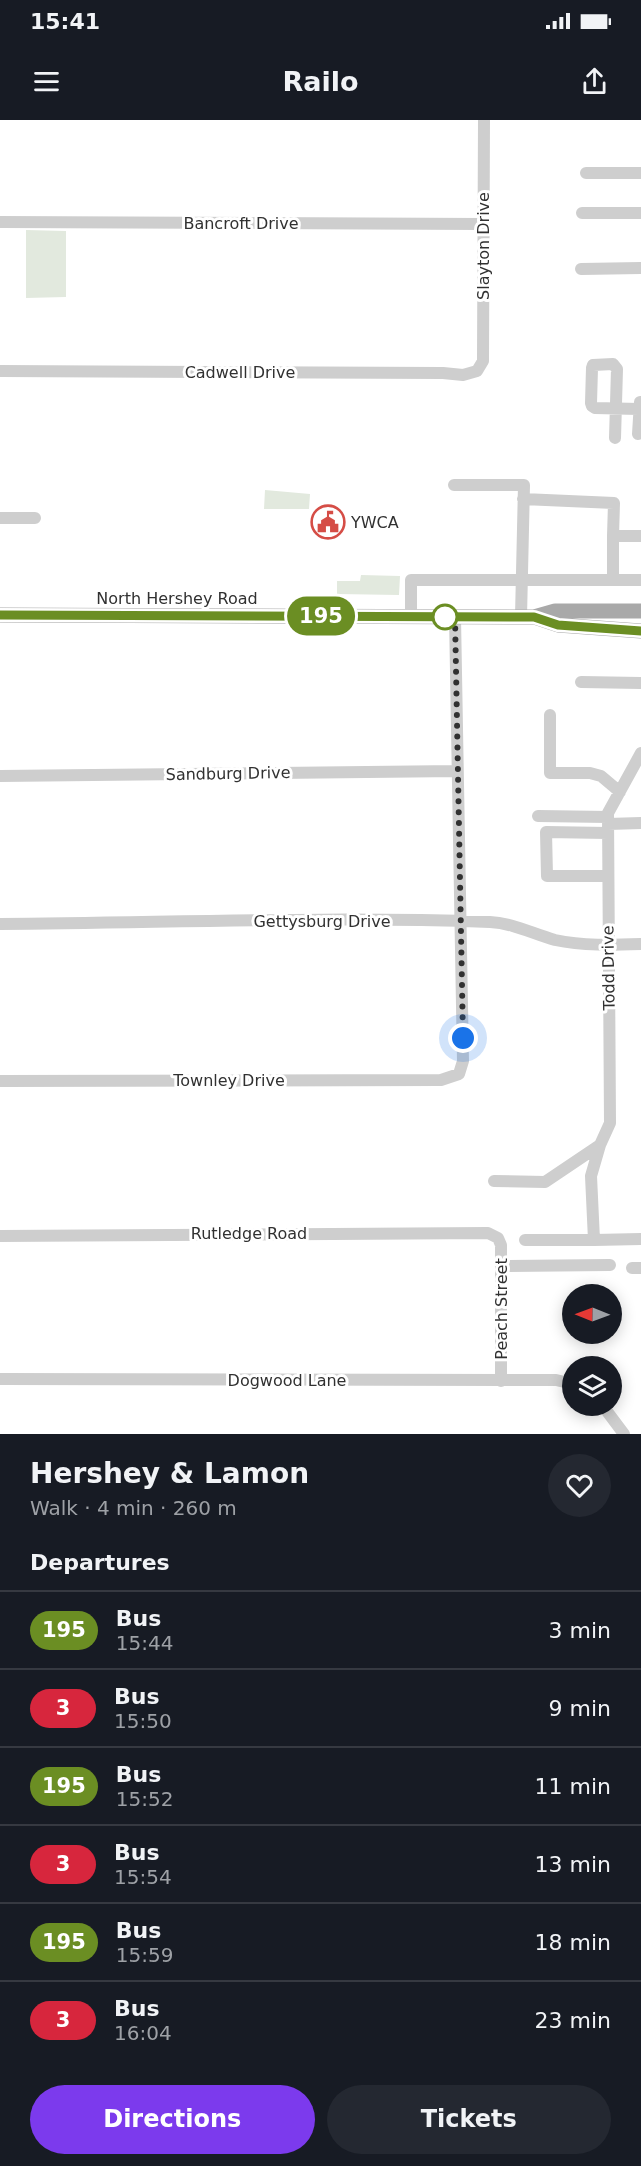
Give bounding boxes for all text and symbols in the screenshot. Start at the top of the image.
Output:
text: 15:41 [30,9,100,34]
icon: menu [30,65,63,98]
icon: share [578,65,611,98]
text: Railo [282,66,359,97]
street label: Slayton Drive [474,192,493,300]
street label: Bancroft Drive [183,214,299,233]
street label: Cadwell Drive [185,363,295,382]
public building icon: YWCA [310,504,346,540]
place label: YWCA [350,513,399,532]
street label: North Hershey Road [96,589,258,608]
line badge: 195 [286,596,356,636]
text: 195 [299,604,343,628]
unlabelled marker [432,604,458,630]
street label: Sandburg Drive [165,763,291,784]
street label: Gettysburg Drive [253,912,391,931]
street label: Todd Drive [598,925,619,1012]
your location [448,1023,478,1053]
street label: Townley Drive [172,1071,285,1090]
street label: Rutledge Road [191,1224,307,1243]
street label: Peach Street [492,1258,511,1360]
north arrow [562,1284,622,1344]
map controls [562,1284,622,1416]
button: layers [562,1356,622,1416]
street label: Dogwood Lane [228,1371,346,1390]
button: heart [548,1454,611,1517]
text: Hershey & Lamon [30,1457,309,1490]
text: Walk · 4 min · 260 m [30,1496,237,1520]
text: Departures [30,1550,170,1575]
text: Bus [116,1606,161,1631]
text: 195 [42,1618,86,1642]
text: 3 min [549,1618,611,1643]
text: 15:44 [116,1631,173,1655]
text: Bus [114,1684,160,1709]
text: 3 [56,1696,70,1720]
text: 9 min [549,1696,611,1721]
text: 15:50 [114,1709,172,1733]
text: Bus [116,1762,161,1787]
text: 195 [42,1774,86,1798]
text: 11 min [535,1774,611,1799]
text: 15:52 [116,1787,173,1811]
text: Bus [114,1840,160,1865]
text: 3 [56,1852,70,1876]
text: 13 min [535,1852,611,1877]
text: 15:54 [114,1865,172,1889]
text: Bus [116,1918,161,1943]
text: 195 [42,1930,86,1954]
text: 18 min [535,1930,611,1955]
text: 15:59 [116,1943,173,1967]
text: Bus [114,1996,160,2021]
text: 3 [56,2008,70,2032]
text: 23 min [535,2008,611,2033]
text: 16:04 [114,2021,172,2045]
button: Directions [30,2085,315,2154]
button: Tickets [327,2085,611,2154]

